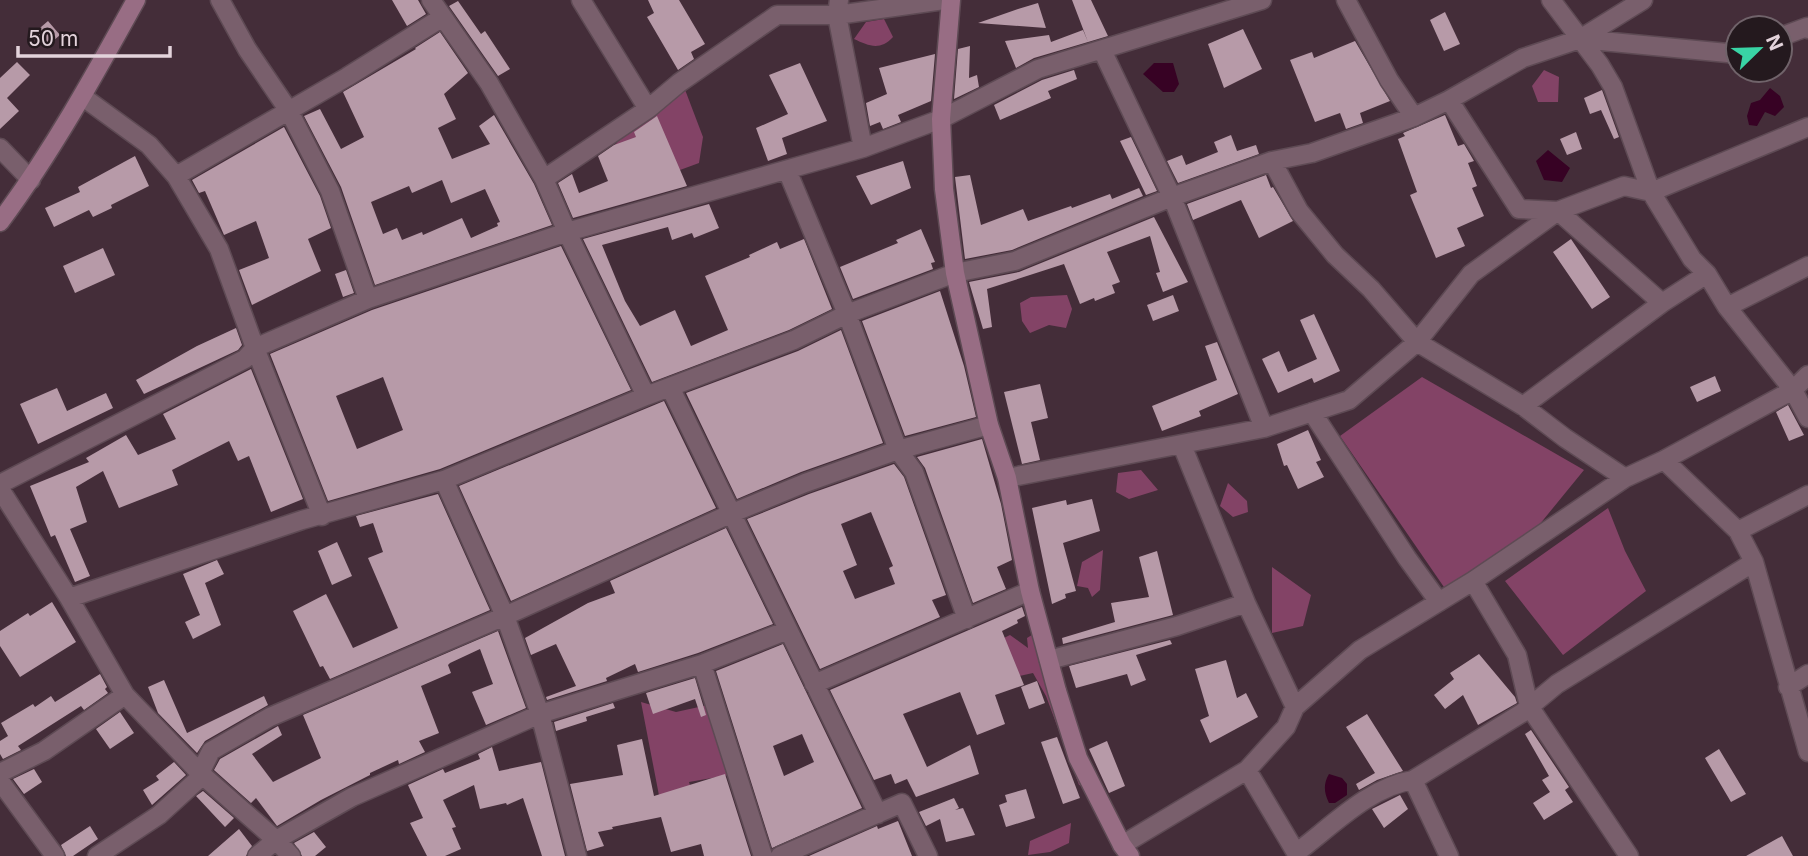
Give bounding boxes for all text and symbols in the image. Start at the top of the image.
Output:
scale bar [18,14,170,58]
north arrow [1724,14,1794,84]
text: 50 m [28,26,78,51]
text: N [1761,31,1788,54]

